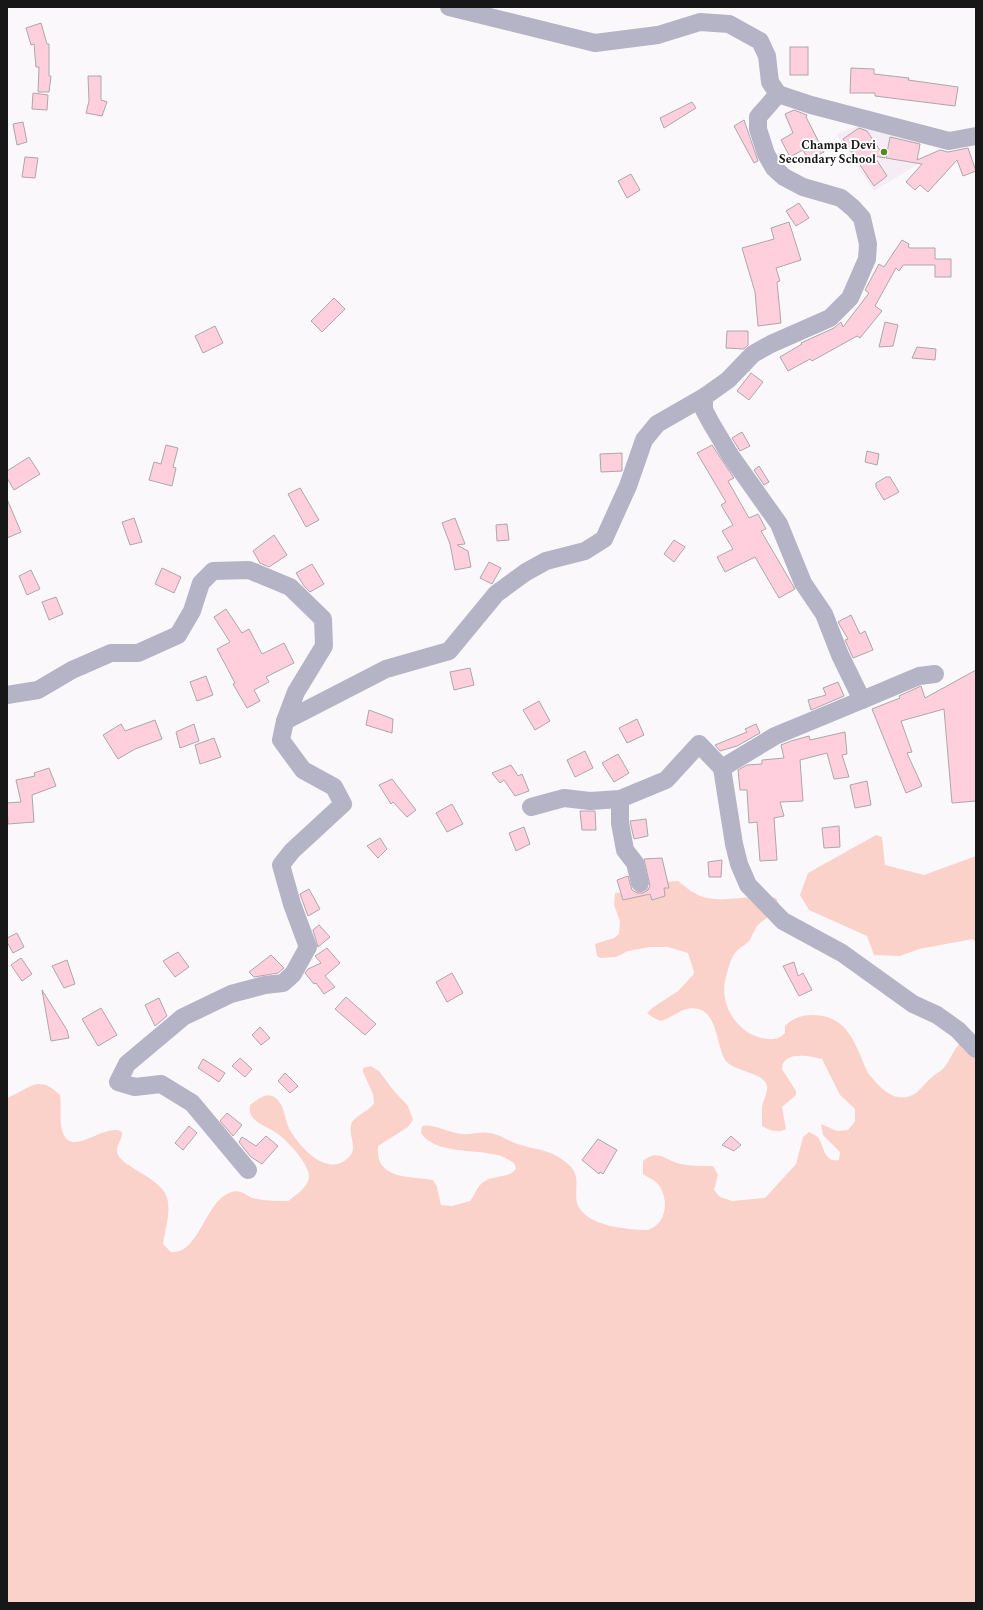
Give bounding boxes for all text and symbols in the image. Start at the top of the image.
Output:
place label: Champa Devi Secondary School [779,136,876,169]
marker: Champa Devi Secondary School [879,147,889,157]

